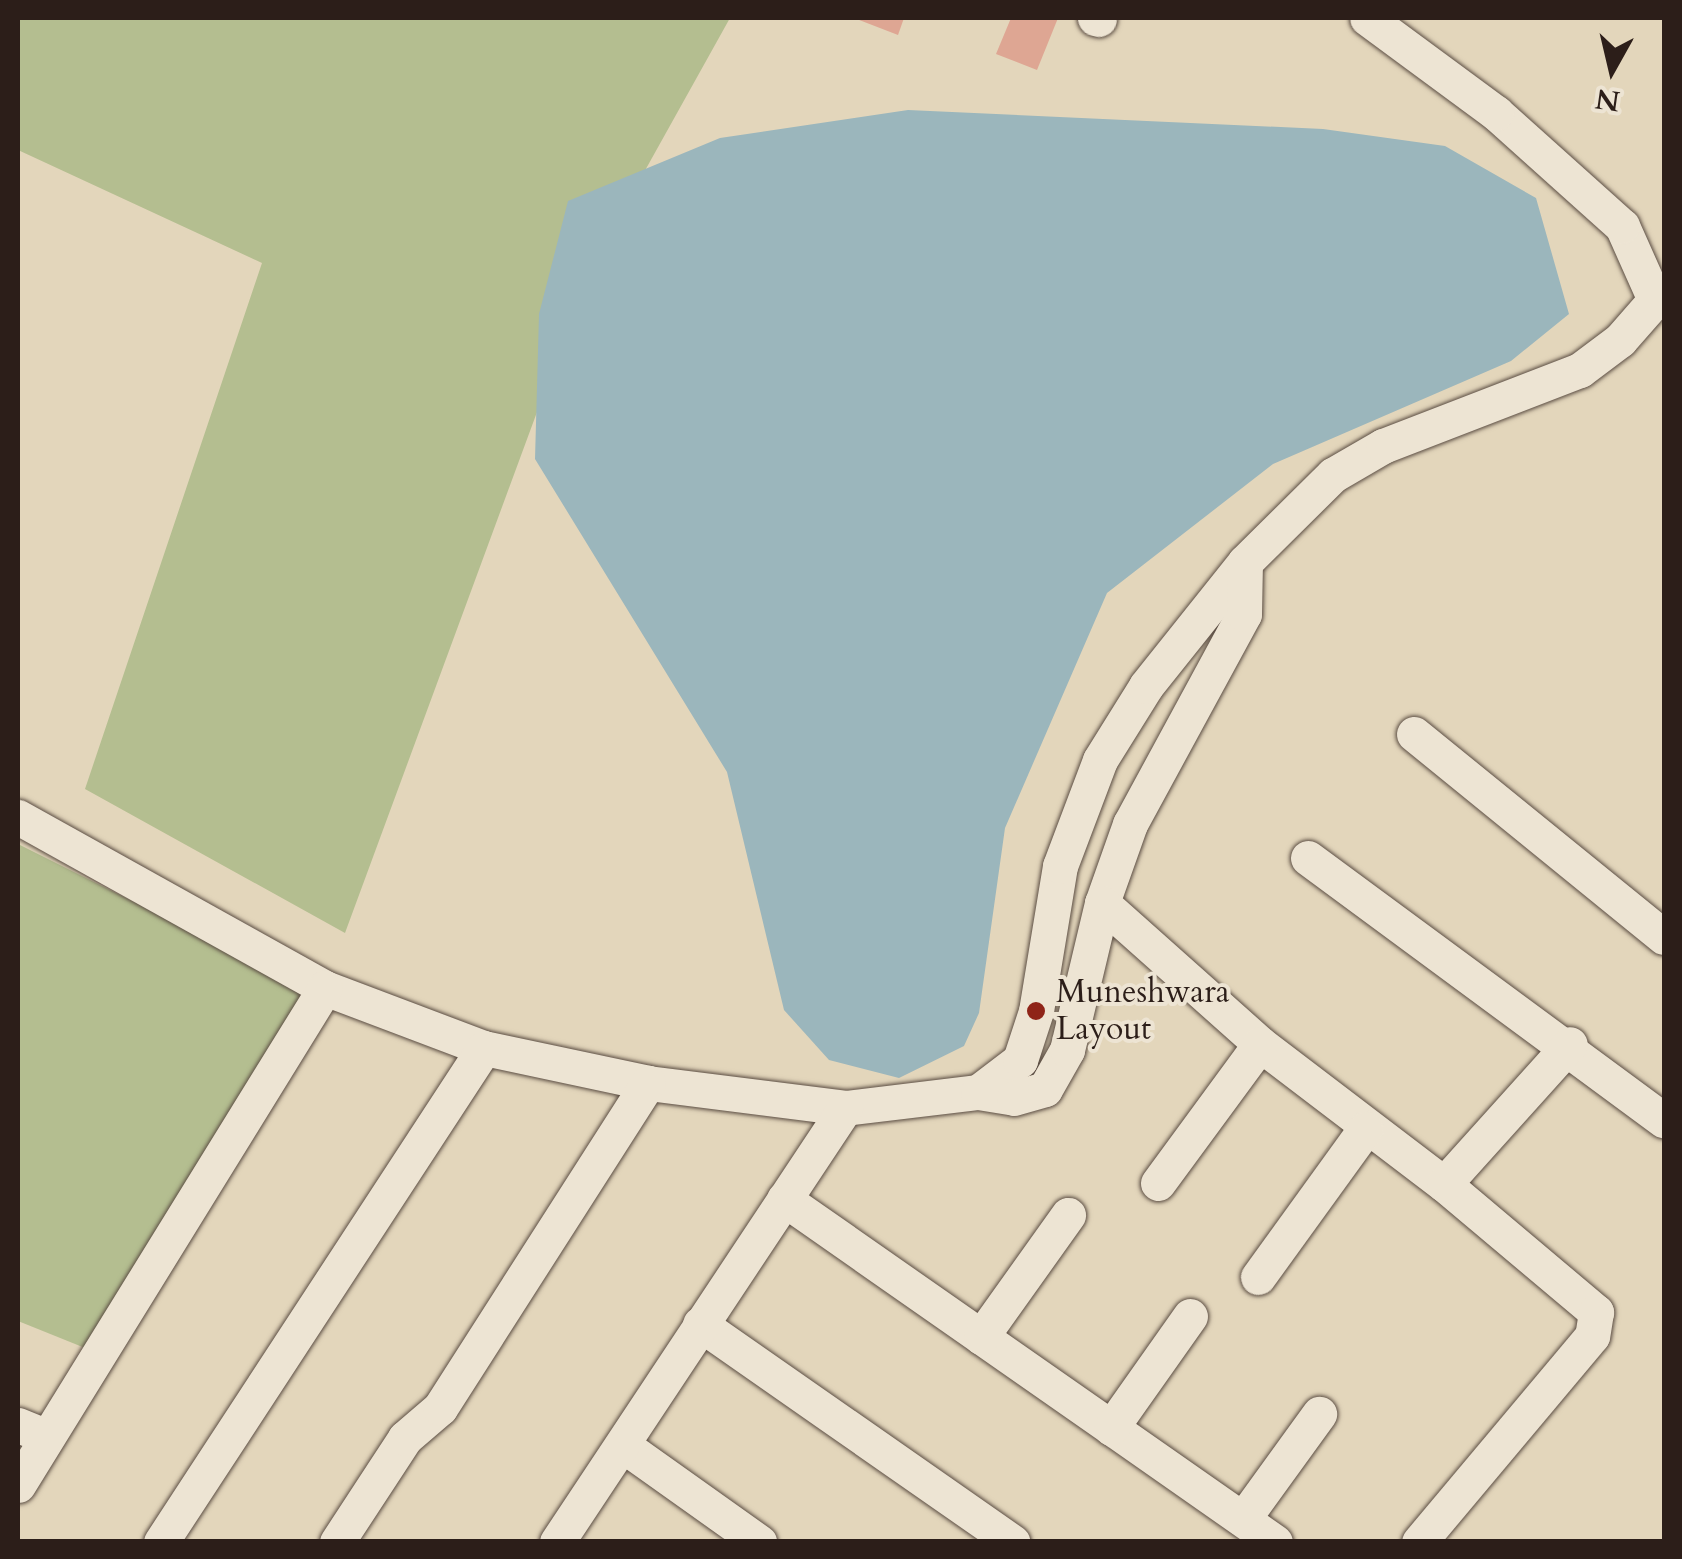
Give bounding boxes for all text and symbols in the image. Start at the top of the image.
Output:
north arrow [1562,20,1662,120]
text: N [1593,79,1623,120]
place label: Muneshwara Layout [1056,974,1230,1049]
marker: Muneshwara Layout [1025,1000,1047,1022]

